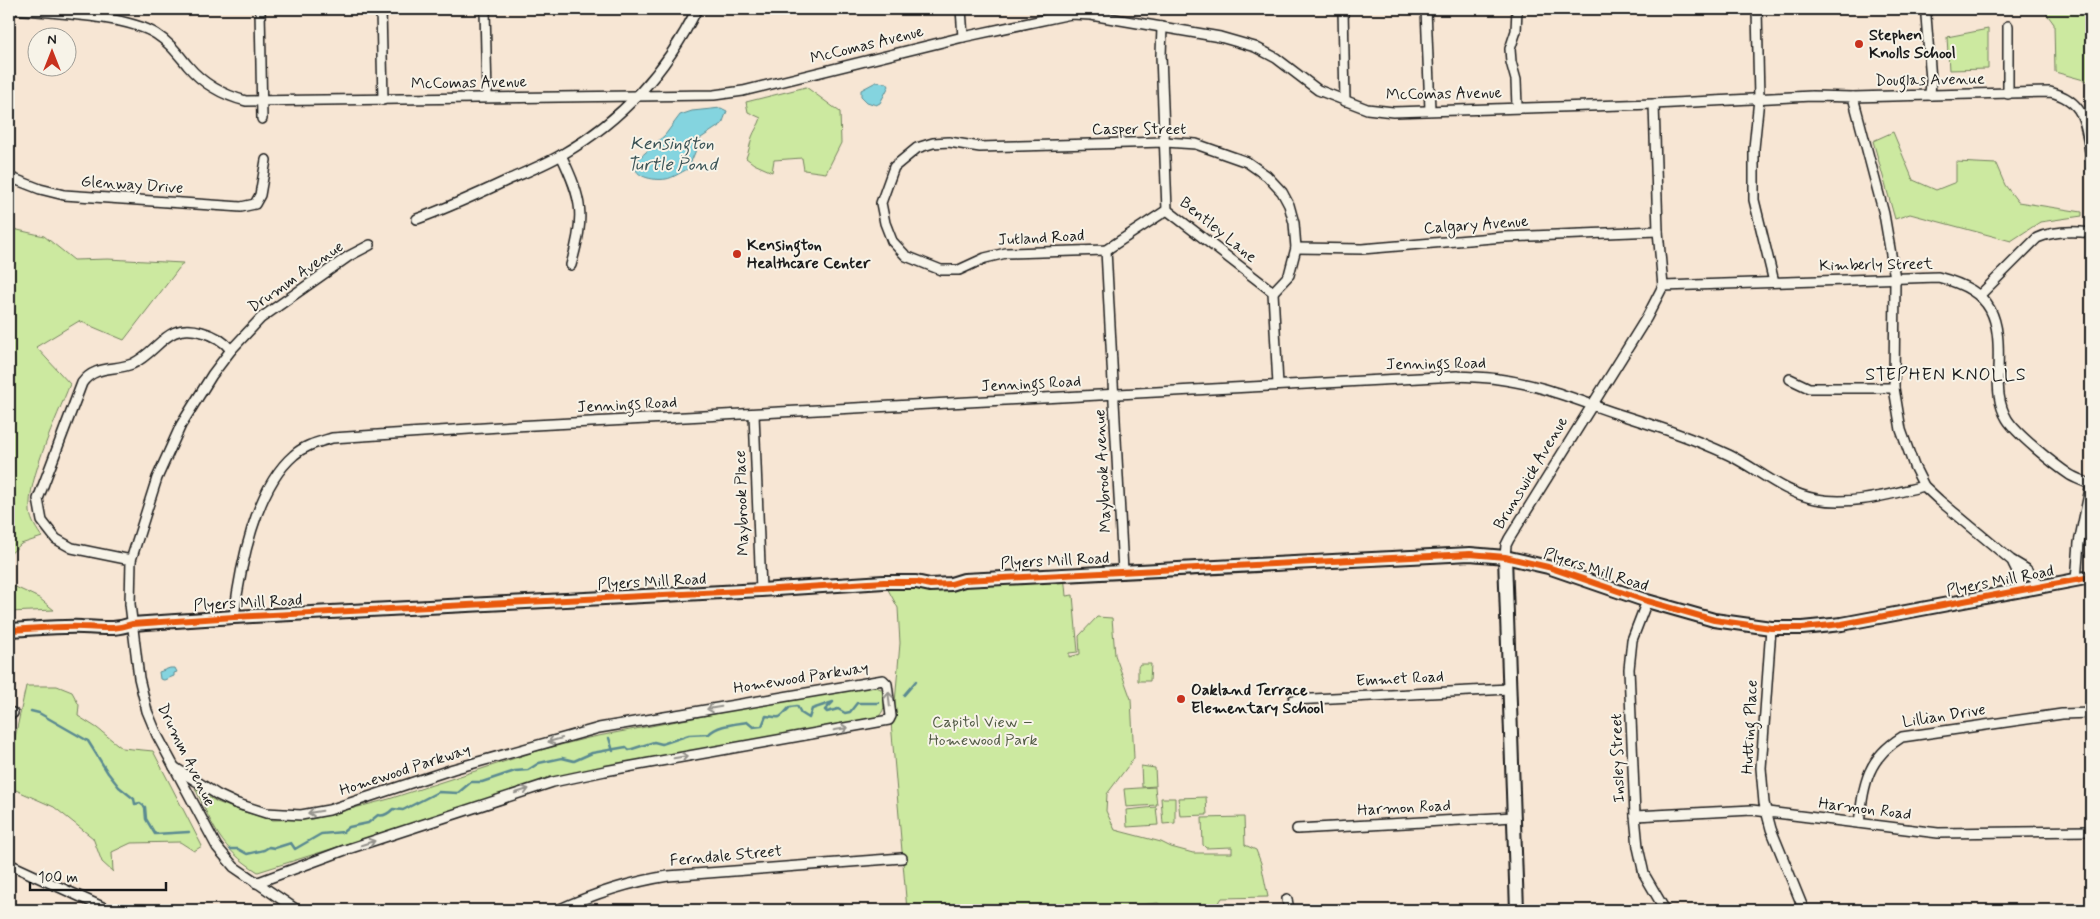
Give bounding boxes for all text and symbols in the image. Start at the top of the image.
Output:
street label: McComas Avenue [808,21,926,69]
place label: Stephen Knolls School [1869,25,1956,64]
north arrow [28,28,78,78]
text: N [47,31,57,49]
marker: Stephen Knolls School [1853,38,1865,50]
street label: Douglas Avenue [1875,69,1985,92]
street label: McComas Avenue [411,71,528,95]
street label: McComas Avenue [1386,82,1503,106]
street label: Casper Street [1092,119,1186,140]
water label: Kensington Turtle Pond [627,132,720,177]
street label: Glenway Drive [80,171,184,199]
street label: Bentley Lane [1175,192,1261,268]
street label: Calgary Avenue [1423,211,1530,240]
street label: Jutland Road [997,225,1085,251]
place label: Kensington Healthcare Center [747,235,871,274]
street label: Drumm Avenue [244,236,348,318]
marker: Kensington Healthcare Center [731,248,743,260]
street label: Kimberly Street [1819,253,1934,276]
street label: Jennings Road [1386,353,1486,376]
district label: STEPHEN KNOLLS [1865,363,2027,387]
street label: Jennings Road [980,371,1082,398]
street label: Jennings Road [576,392,678,419]
street label: Maybrook Avenue [1089,409,1117,533]
street label: Brunswick Avenue [1489,412,1573,533]
street label: Maybrook Place [730,450,754,556]
street label: Plyers Mill Road [1541,543,1651,597]
street label: Plyers Mill Road [1000,548,1110,574]
street label: Plyers Mill Road [1945,560,2055,602]
street label: Plyers Mill Road [597,569,707,595]
street label: Plyers Mill Road [193,590,303,616]
street label: Homewood Parkway [732,657,870,699]
street label: Emmet Road [1356,666,1444,692]
street label: Hutting Place [1737,679,1764,775]
place label: Oakland Terrace Elementary School [1191,680,1324,719]
one-way arrow [884,692,894,708]
marker: Oakland Terrace Elementary School [1175,693,1187,705]
street label: Lillian Drive [1901,699,1987,733]
street label: Drumm Avenue [152,700,220,810]
one-way arrow [706,703,722,713]
park label: Capitol View – Homewood Park [928,712,1038,751]
street label: Insley Street [1606,713,1630,803]
one-way arrow [833,723,849,733]
one-way arrow [547,736,563,746]
street label: Homewood Parkway [337,739,473,801]
one-way arrow [673,752,689,762]
one-way arrow [514,786,530,796]
street label: Harmon Road [1817,793,1913,825]
street label: Harmon Road [1357,795,1451,821]
one-way arrow [308,808,324,818]
one-way arrow [360,838,375,847]
street label: Ferndale Street [669,841,783,871]
scale bar [30,859,166,891]
text: 100 m [38,868,78,888]

